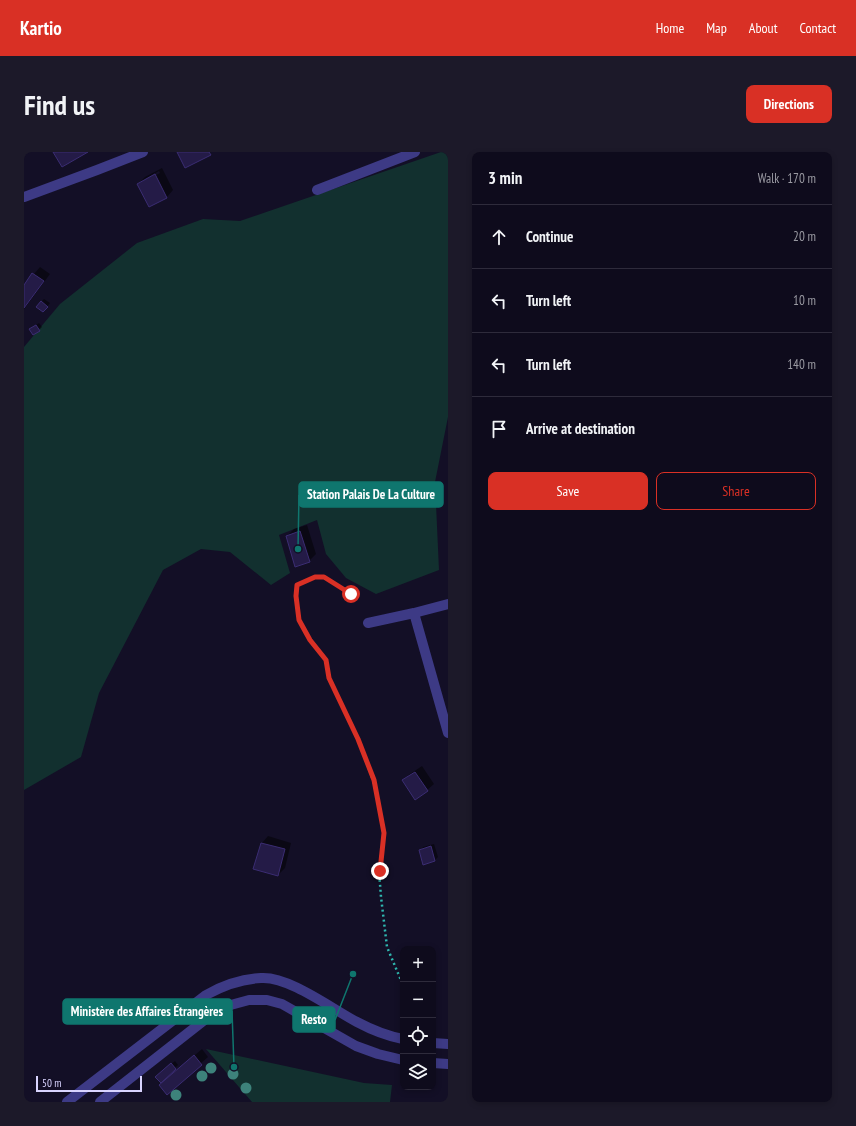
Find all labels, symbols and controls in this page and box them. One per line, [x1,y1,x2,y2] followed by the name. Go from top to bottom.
[20,16,62,40] text: Kartio
[656,19,684,37] text: Home
[706,19,727,37] text: Map
[749,19,778,37] text: About
[800,19,836,37] text: Contact
[746,85,832,123] button: Directions
[24,86,95,123] text: Find us
[488,167,522,189] text: 3 min
[758,170,816,187] text: Walk · 170 m
[488,226,510,248] icon: ahead
[526,227,573,246] text: Continue
[793,228,816,245] text: 20 m
[488,290,510,312] icon: left
[526,291,571,310] text: Turn left
[793,292,816,309] text: 10 m
[488,354,510,376] icon: left
[526,355,571,374] text: Turn left
[787,356,816,373] text: 140 m
[488,418,510,440] icon: arrive
[526,419,635,438] text: Arrive at destination
[488,472,648,510] button: Save
[656,472,816,510] button: Share
[299,482,443,507] callout: Station Palais De La Culture
[307,486,435,503] text: Station Palais De La Culture
[342,585,360,603] route start
[371,862,389,880] route end
[400,946,436,1090] map controls
[400,946,436,982] button: +
[400,982,436,1018] button: −
[63,999,232,1024] callout: Ministère des Affaires Étrangères
[71,1003,224,1020] text: Ministère des Affaires Étrangères
[293,1007,335,1032] callout: Resto
[301,1011,327,1028] text: Resto
[400,1018,436,1054] button: locate
[400,1054,436,1090] button: layers
[36,1074,142,1093] scale bar
[42,1076,61,1090] text: 50 m

